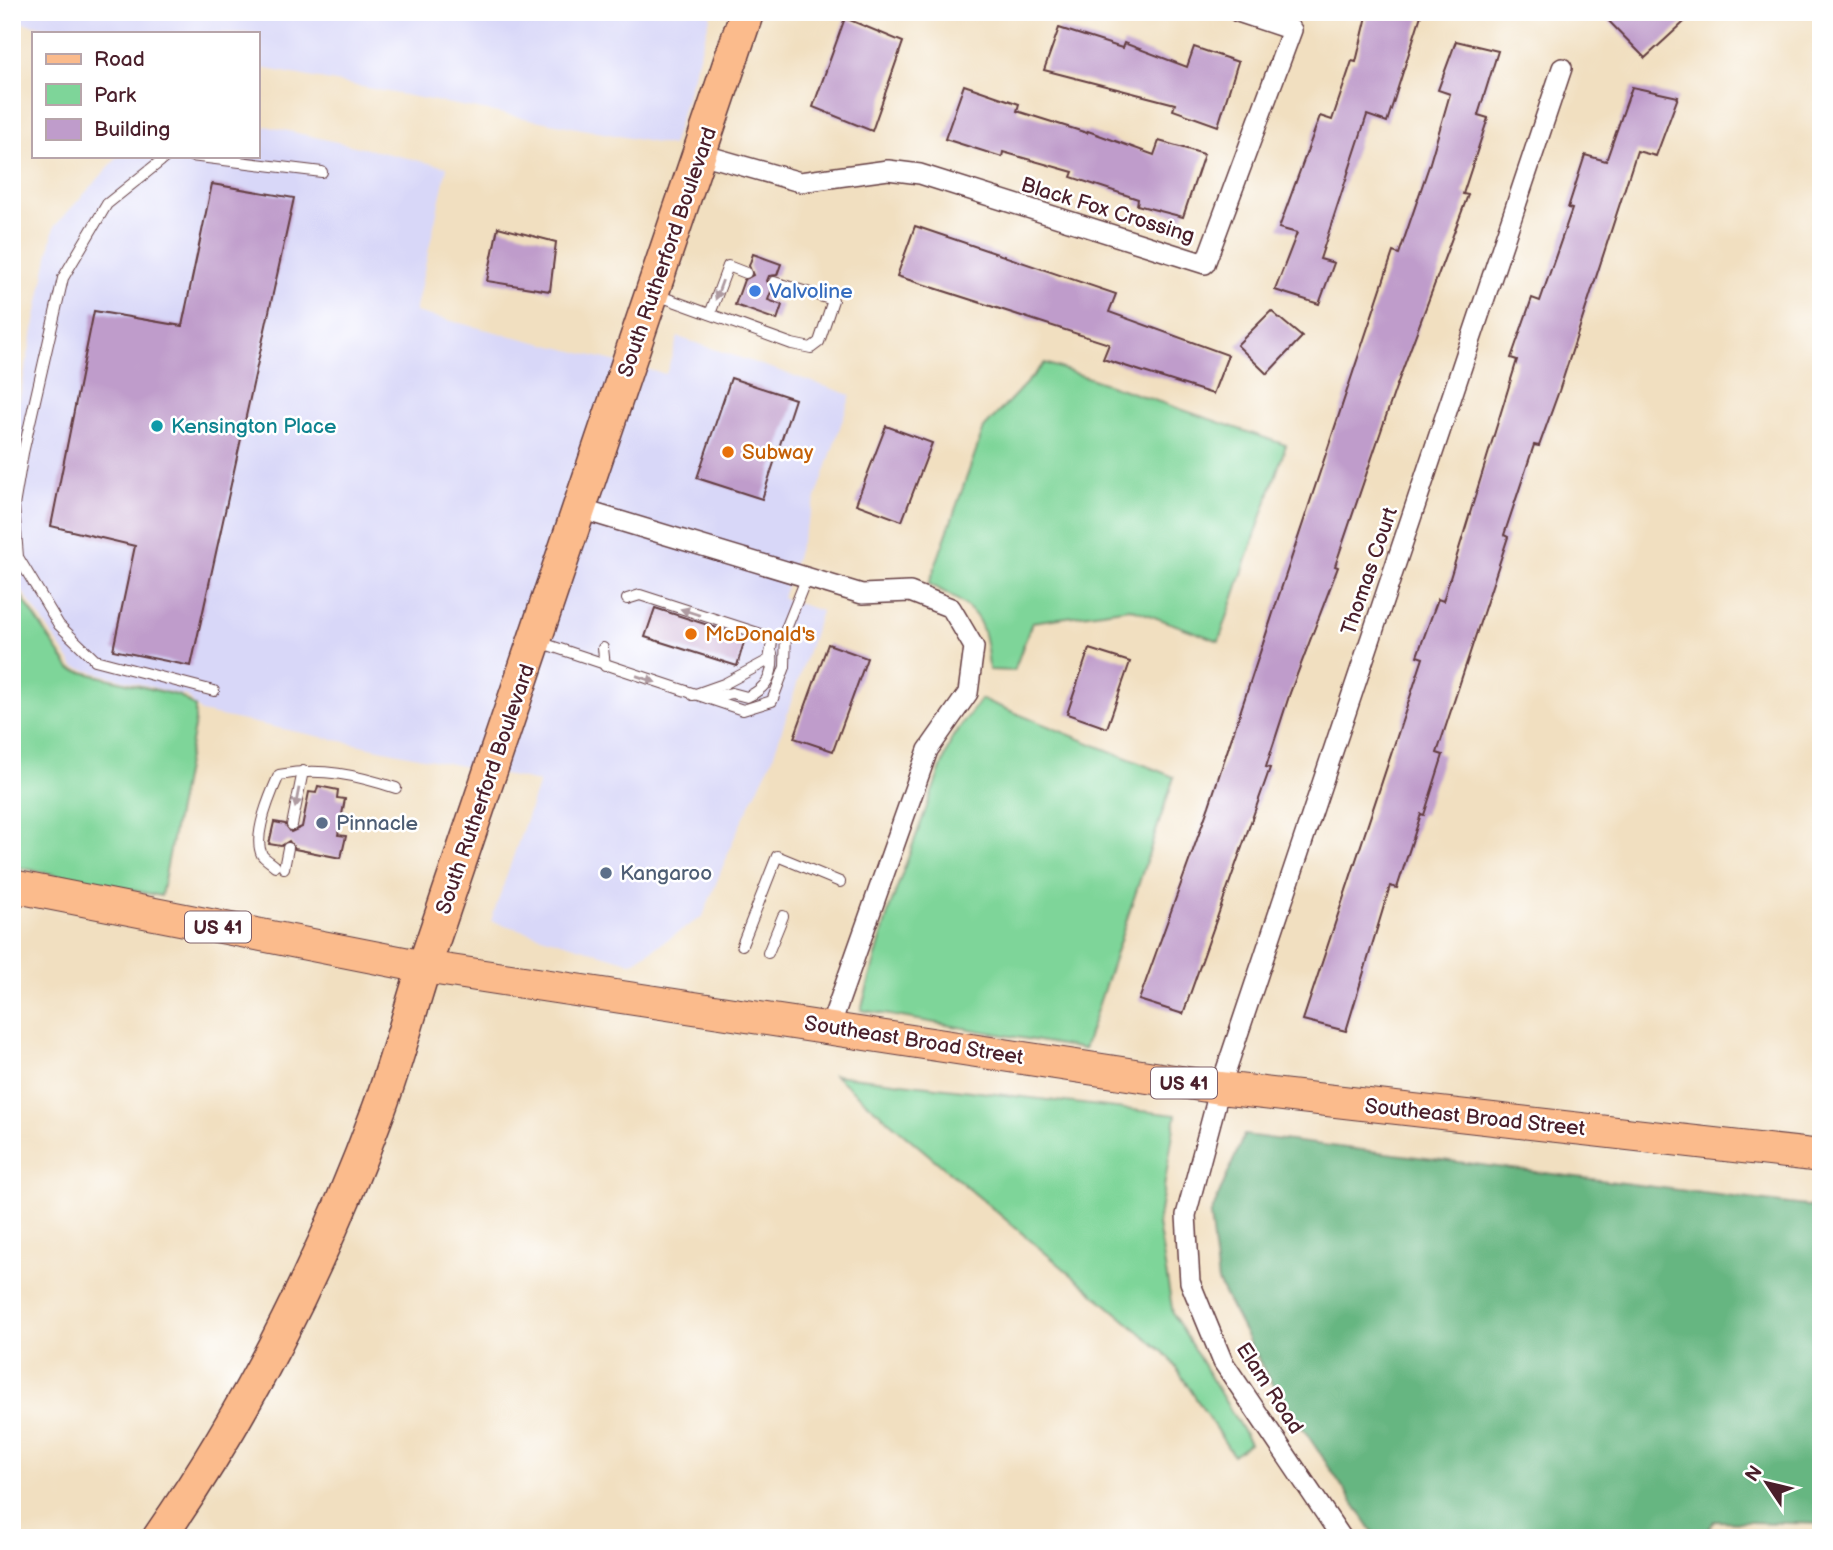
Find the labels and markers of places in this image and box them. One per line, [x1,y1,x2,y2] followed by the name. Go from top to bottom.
[769,279,853,304] place label: Valvoline
[747,283,763,299] marker: Valvoline
[171,414,336,439] place label: Kensington Place
[149,418,165,434] marker: Kensington Place
[742,440,814,465] place label: Subway
[720,444,736,460] marker: Subway
[705,622,815,647] place label: McDonald's
[683,626,699,642] marker: McDonald's
[336,811,418,836] place label: Pinnacle
[314,815,330,831] marker: Pinnacle
[620,861,712,886] place label: Kangaroo
[598,865,614,881] marker: Kangaroo

